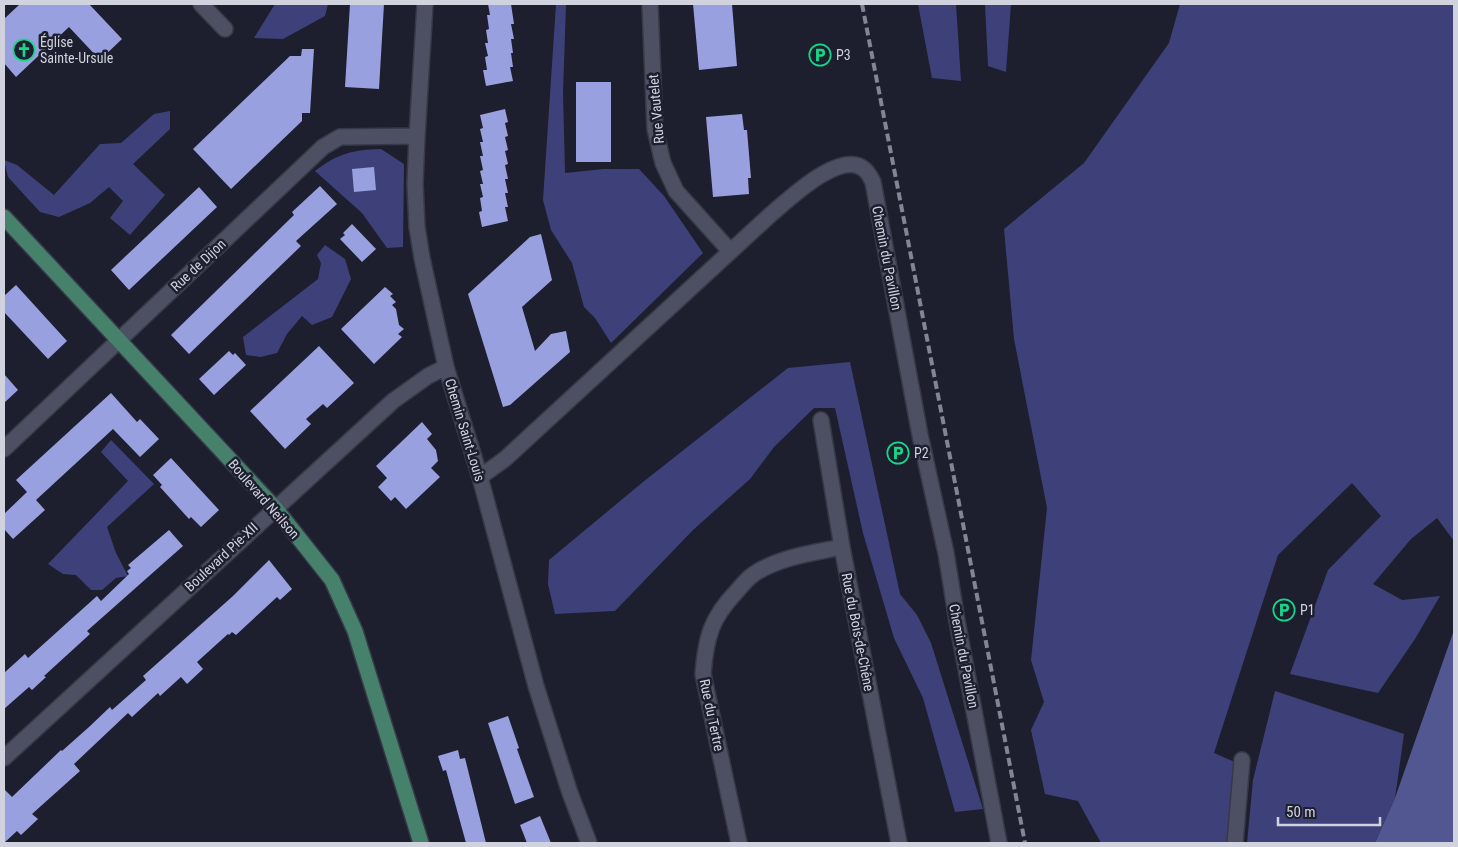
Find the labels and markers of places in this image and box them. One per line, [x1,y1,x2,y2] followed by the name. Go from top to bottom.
[40,33,114,66] place label: Église Sainte-Ursule
[12,38,36,62] church icon: Église Sainte-Ursule
[808,43,832,67] parking icon: P3
[836,47,851,63] place label: P3
[886,441,910,465] parking icon: P2
[914,445,929,461] place label: P2
[1272,598,1296,622] parking icon: P1
[1300,602,1315,618] place label: P1

